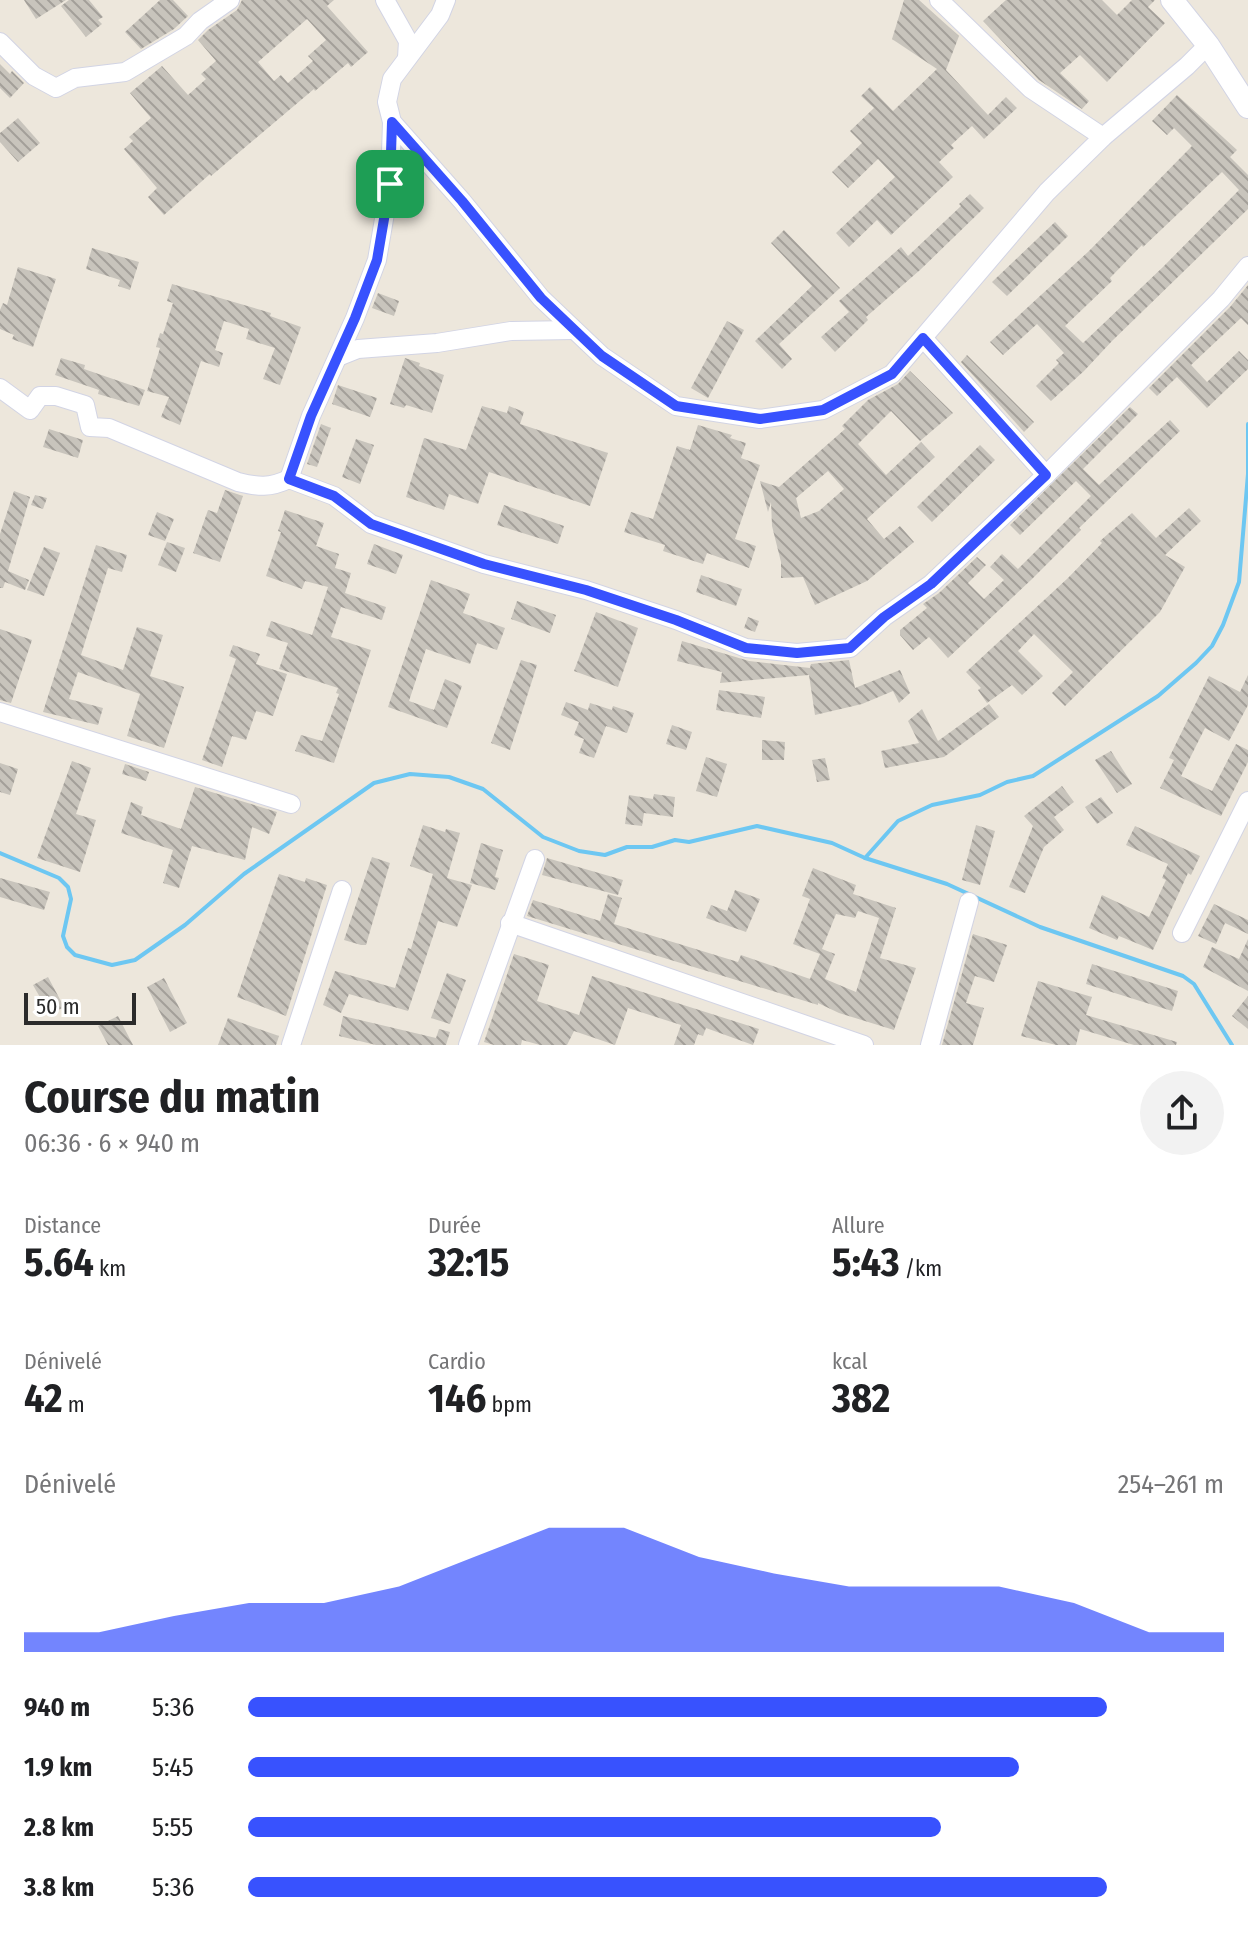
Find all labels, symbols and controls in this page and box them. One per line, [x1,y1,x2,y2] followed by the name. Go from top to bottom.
[356,150,424,218] pin
[368,162,412,206] icon: arrive
[24,989,136,1025] scale bar
[36,993,80,1020] text: 50 m
[24,1071,320,1124] text: Course du matin
[1140,1071,1224,1155] button: share
[24,1128,200,1159] text: 06:36 · 6 × 940 m
[24,1212,101,1239] text: Distance
[428,1212,481,1239] text: Durée
[832,1212,885,1239] text: Allure
[24,1239,94,1287] text: 5.64
[428,1239,509,1287] text: 32:15
[832,1239,900,1287] text: 5:43
[94,1255,126,1282] text: km
[900,1255,942,1282] text: /km
[24,1348,102,1375] text: Dénivelé
[428,1348,486,1375] text: Cardio
[832,1348,868,1375] text: kcal
[24,1375,63,1423] text: 42
[428,1375,486,1423] text: 146
[832,1375,890,1423] text: 382
[63,1391,85,1418] text: m
[486,1391,532,1418] text: bpm
[24,1469,116,1500] text: Dénivelé
[1118,1469,1224,1500] text: 254–261 m
[24,1692,90,1723] text: 940 m
[152,1692,194,1723] text: 5:36
[24,1752,92,1783] text: 1.9 km
[152,1752,194,1783] text: 5:45
[24,1812,94,1843] text: 2.8 km
[152,1812,193,1843] text: 5:55
[24,1872,94,1903] text: 3.8 km
[152,1872,194,1903] text: 5:36

